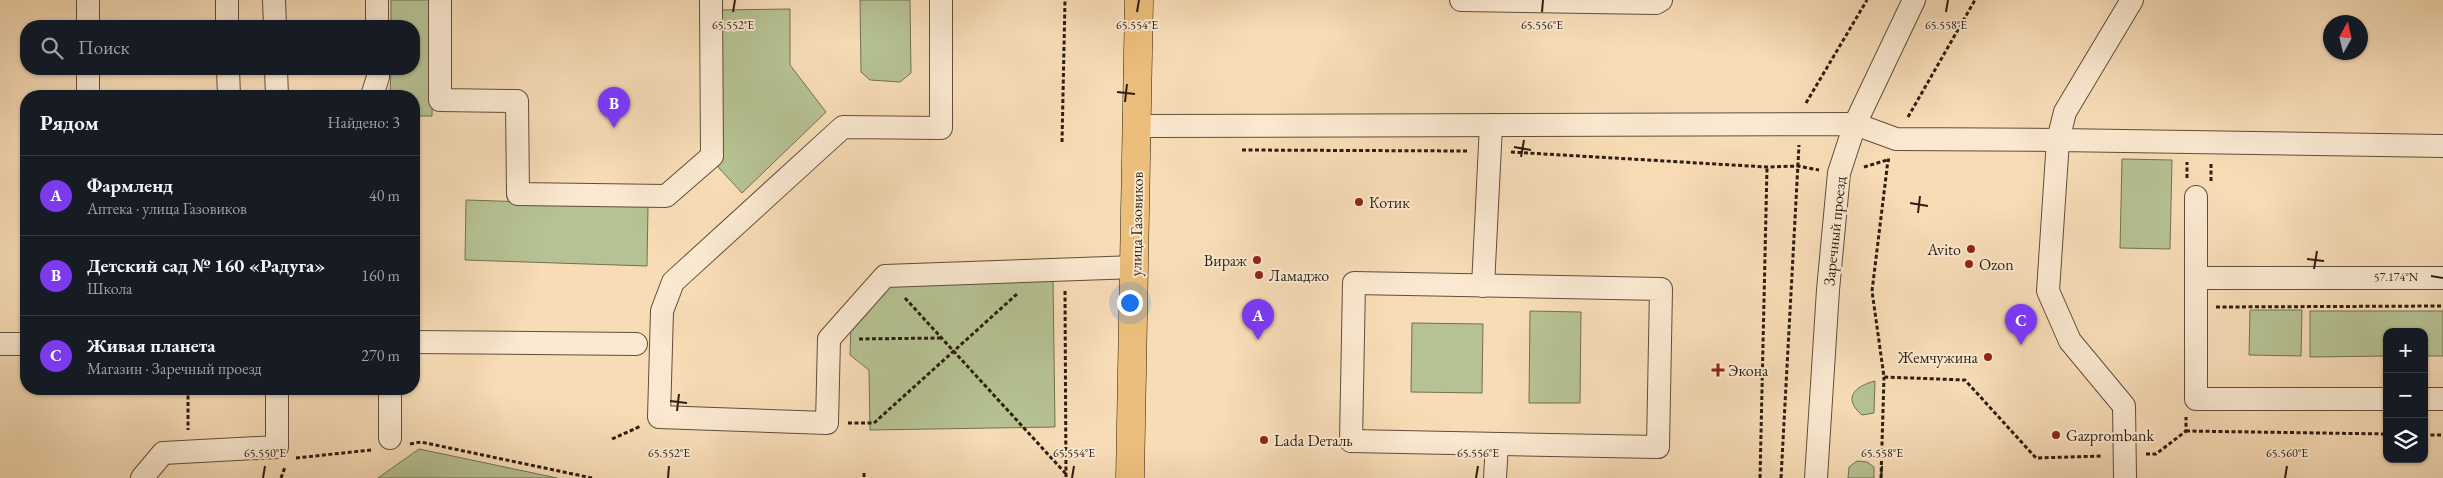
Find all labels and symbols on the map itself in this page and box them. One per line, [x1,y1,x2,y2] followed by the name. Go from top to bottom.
[2323,15,2368,60] north arrow
[712,17,754,33] text: 65.552°E
[1116,17,1158,33] text: 65.554°E
[1521,17,1563,33] text: 65.556°E
[1925,17,1967,33] text: 65.558°E
[598,87,630,128] pin: B
[1125,171,1148,276] street label: улица Газовиков
[1818,175,1851,287] street label: Заречный проезд
[1369,192,1410,213] place label: Котик
[1353,196,1365,208] marker: Котик
[1926,239,1961,260] place label: Avito
[1965,243,1977,255] marker: Avito
[1204,250,1247,271] place label: Вираж
[1251,254,1263,266] marker: Вираж
[1979,254,2014,275] place label: Ozon
[1963,258,1975,270] marker: Ozon
[1269,265,1329,286] place label: Ламаджо
[1253,269,1265,281] marker: Ламаджо
[2374,269,2419,285] text: 57.174°N
[1117,290,1143,316] your location
[1242,299,1274,340] pin: A
[2005,304,2037,345] pin: C
[1897,347,1979,368] place label: Жемчужина
[1982,351,1994,363] marker: Жемчужина
[1728,360,1769,381] place label: Экона
[1712,364,1724,376] marker: Экона
[2066,425,2155,446] place label: Gazprombank
[2050,429,2062,441] marker: Gazprombank
[1274,430,1353,451] place label: Lada Dеталь
[1258,434,1270,446] marker: Lada Dеталь
[244,445,286,461] text: 65.550°E
[648,445,690,461] text: 65.552°E
[1053,445,1095,461] text: 65.554°E
[1457,445,1499,461] text: 65.556°E
[1861,445,1903,461] text: 65.558°E
[2266,445,2308,461] text: 65.560°E

